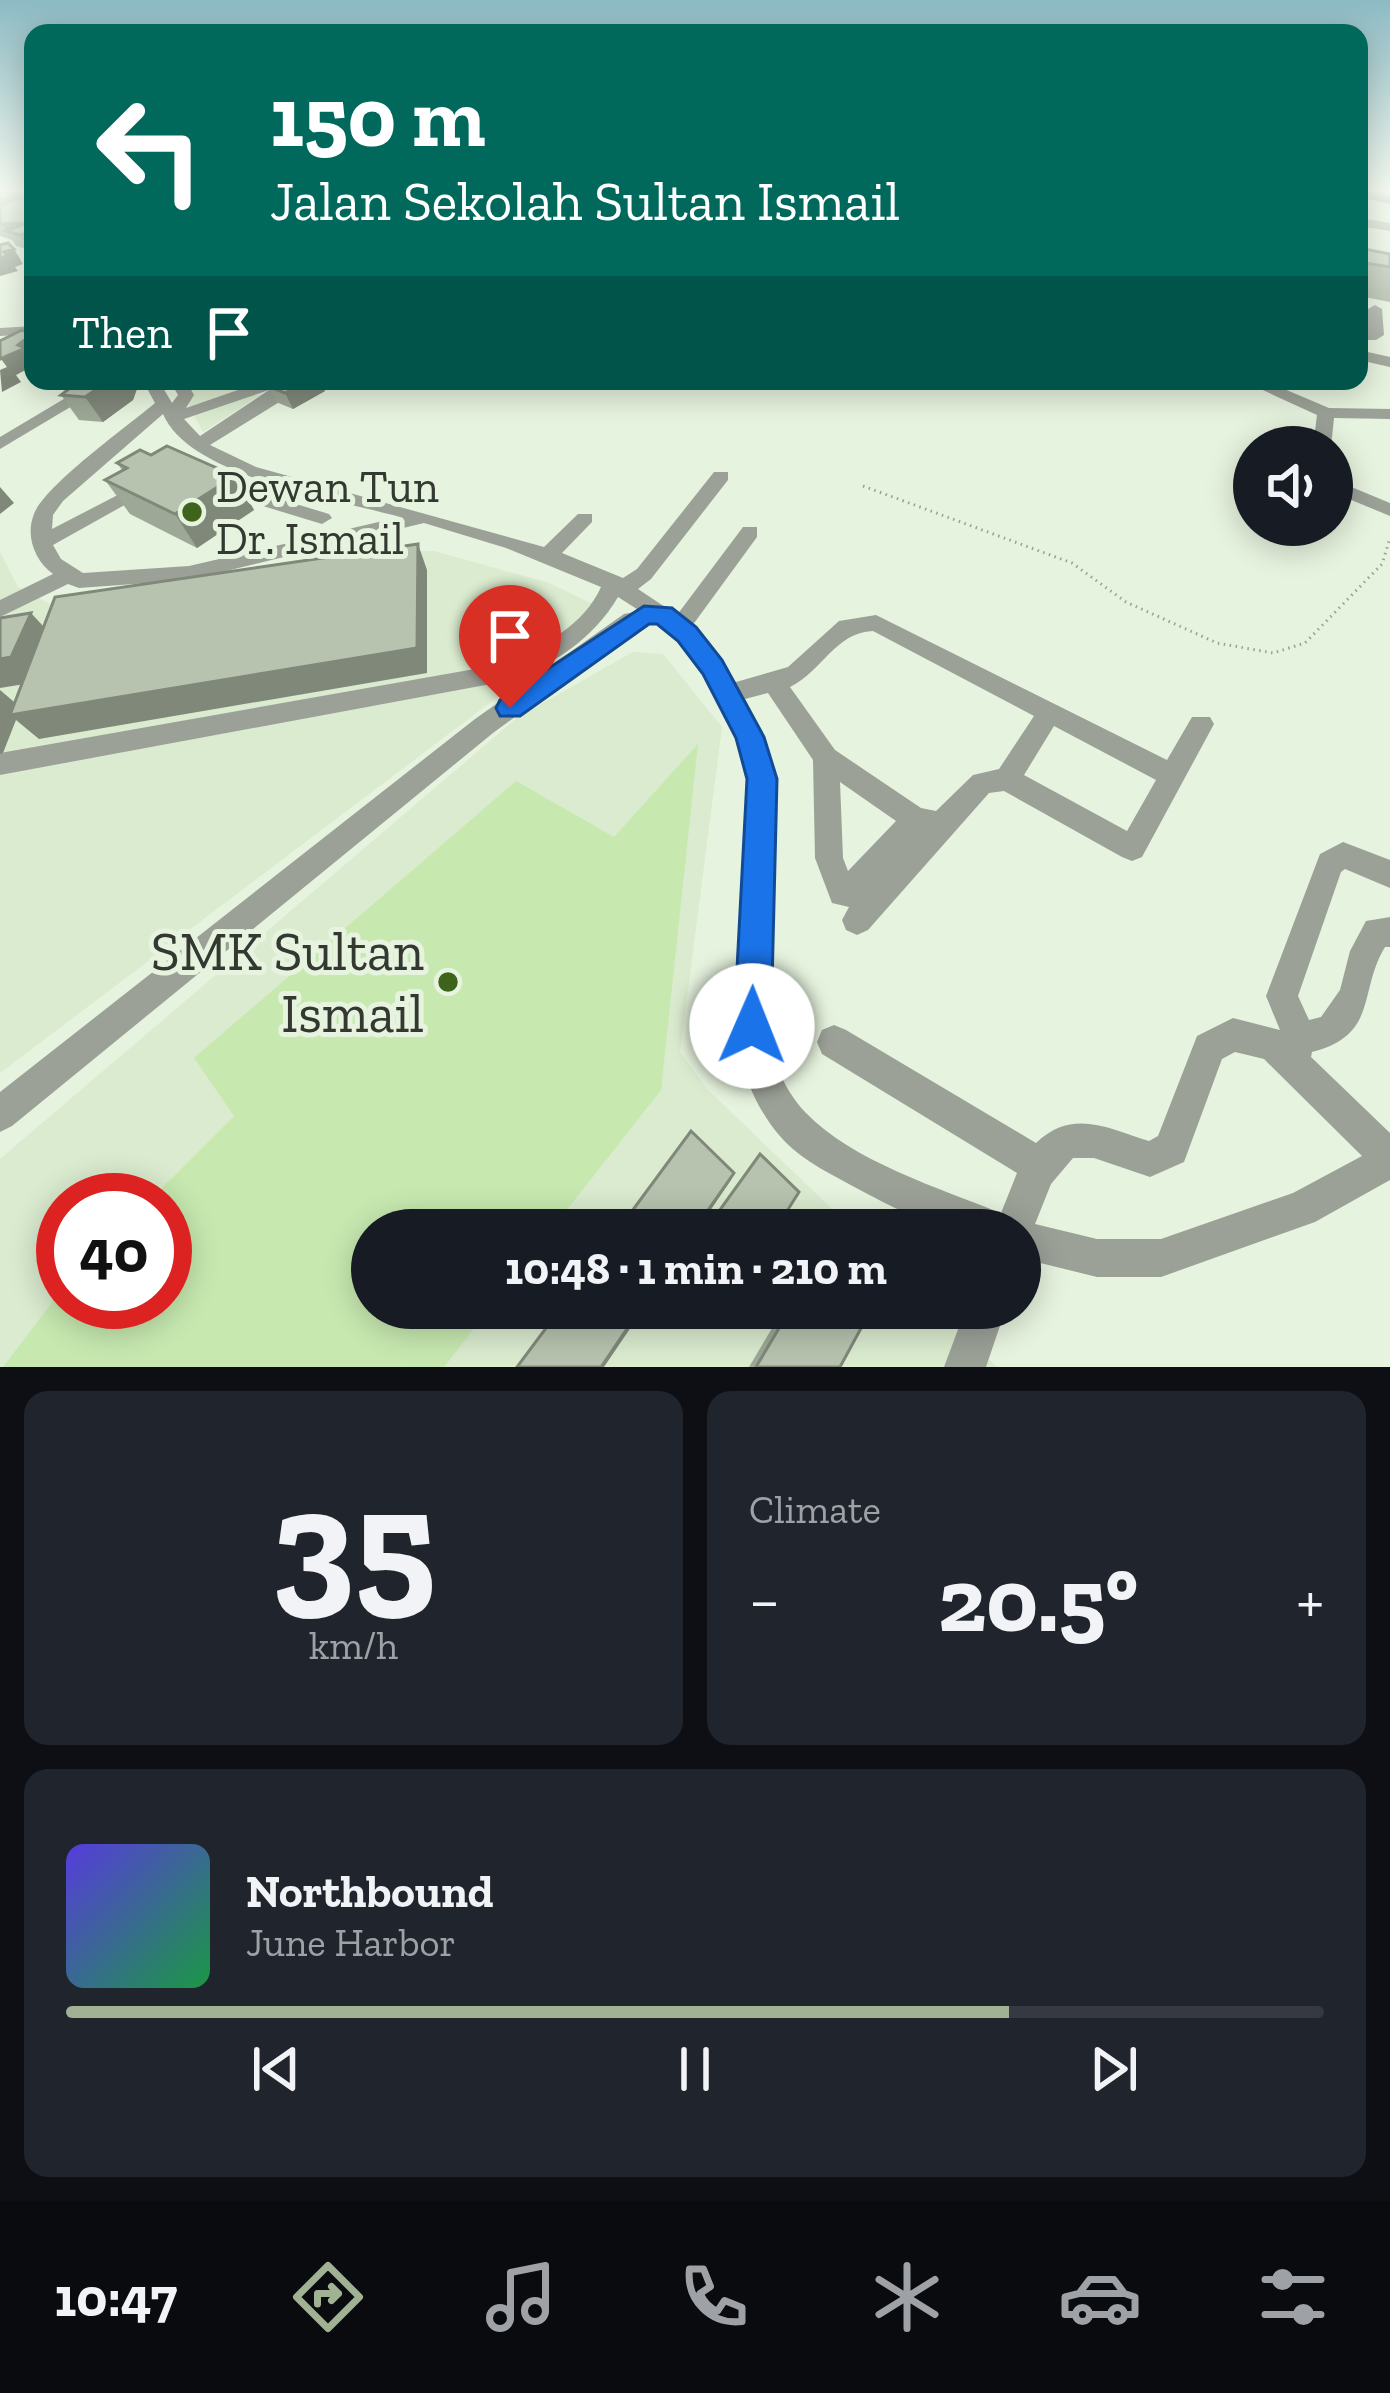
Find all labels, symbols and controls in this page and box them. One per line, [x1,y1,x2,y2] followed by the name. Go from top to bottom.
[270,67,485,168] text: 150 m
[72,72,228,228] icon: left
[270,169,900,234] text: Jalan Sekolah Sultan Ismail
[196,300,262,366] icon: arrive
[72,306,172,360] text: Then
[1233,426,1353,546] map controls
[1233,426,1353,546] button: sound
[216,460,439,566] place label: Dewan Tun Dr. Ismail
[179,499,205,525] marker: Dewan Tun Dr. Ismail
[459,585,561,708] pin
[477,603,543,669] icon: arrive
[151,919,424,1046] place label: SMK Sultan Ismail
[689,963,815,1089] position arrow
[435,969,461,995] marker: SMK Sultan Ismail
[36,1173,192,1329] speed limit sign: 40
[505,1242,887,1296] text: 10:48 · 1 min · 210 m
[271,1450,436,1637] text: 35
[749,1486,881,1533] text: Climate
[938,1546,1138,1654] text: 20.5°
[749,1561,780,1640] text: −
[1296,1561,1324,1640] text: +
[309,1622,398,1669] text: km/h
[246,1865,494,1919] text: Northbound
[246,1919,456,1966] text: June Harbor
[243,2036,309,2102] icon: previous
[662,2036,728,2102] icon: pause
[1081,2036,1147,2102] icon: next
[286,2255,370,2339] icon: directions
[479,2255,563,2339] icon: music
[672,2255,756,2339] icon: phone
[865,2255,949,2339] icon: climate
[1058,2255,1142,2339] icon: car
[1251,2255,1335,2339] icon: filters
[55,2265,177,2330] text: 10:47

